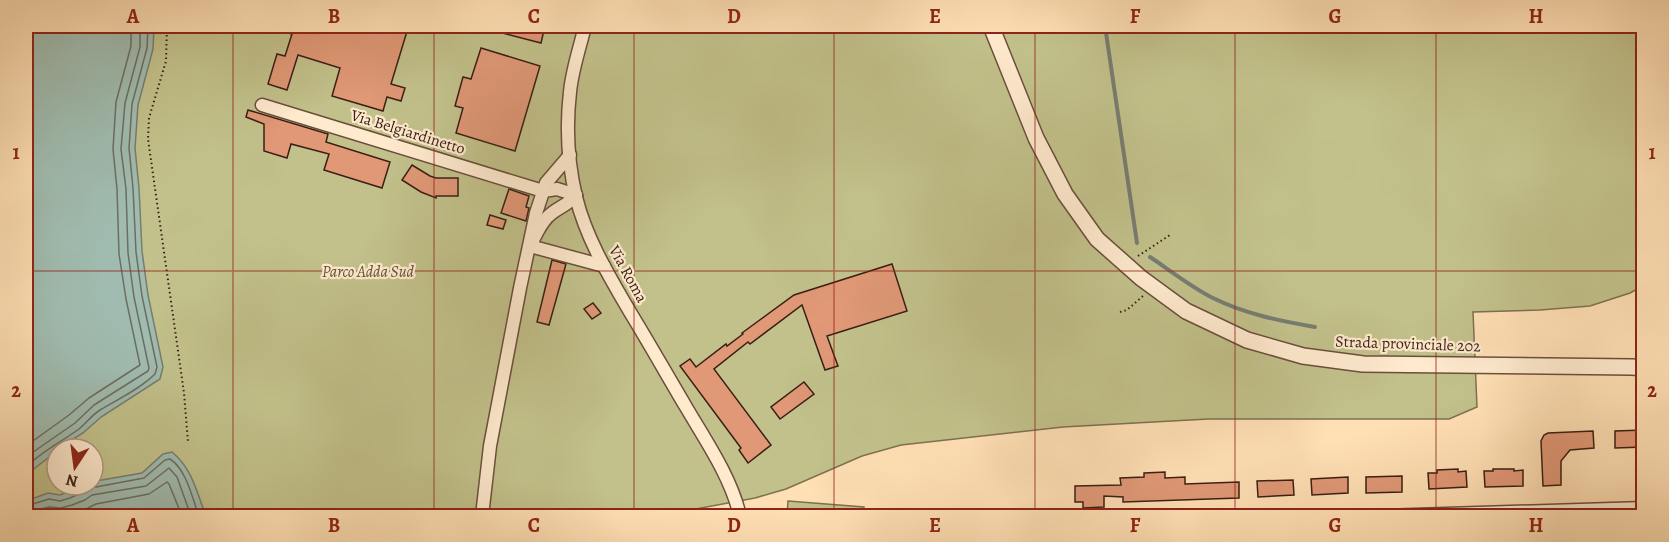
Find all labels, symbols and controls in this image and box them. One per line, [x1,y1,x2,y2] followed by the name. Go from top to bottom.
[126,3,140,30] text: A
[328,3,340,30] text: B
[528,3,540,30] text: C
[727,3,741,30] text: D
[929,3,941,30] text: E
[1130,3,1141,30] text: F
[1328,3,1342,30] text: G
[1529,3,1544,30] text: H
[347,104,468,160] street label: Via Belgiardinetto
[12,139,20,166] text: 1
[1648,139,1656,166] text: 1
[603,241,653,307] street label: Via Roma
[322,261,415,283] park label: Parco Adda Sud
[1335,330,1482,358] street label: Strada provinciale 202
[11,377,21,404] text: 2
[1647,377,1657,404] text: 2
[45,437,105,497] north arrow
[63,469,80,493] text: N
[126,512,140,539] text: A
[328,512,340,539] text: B
[528,512,540,539] text: C
[727,512,741,539] text: D
[929,512,941,539] text: E
[1130,512,1141,539] text: F
[1328,512,1342,539] text: G
[1529,512,1544,539] text: H

